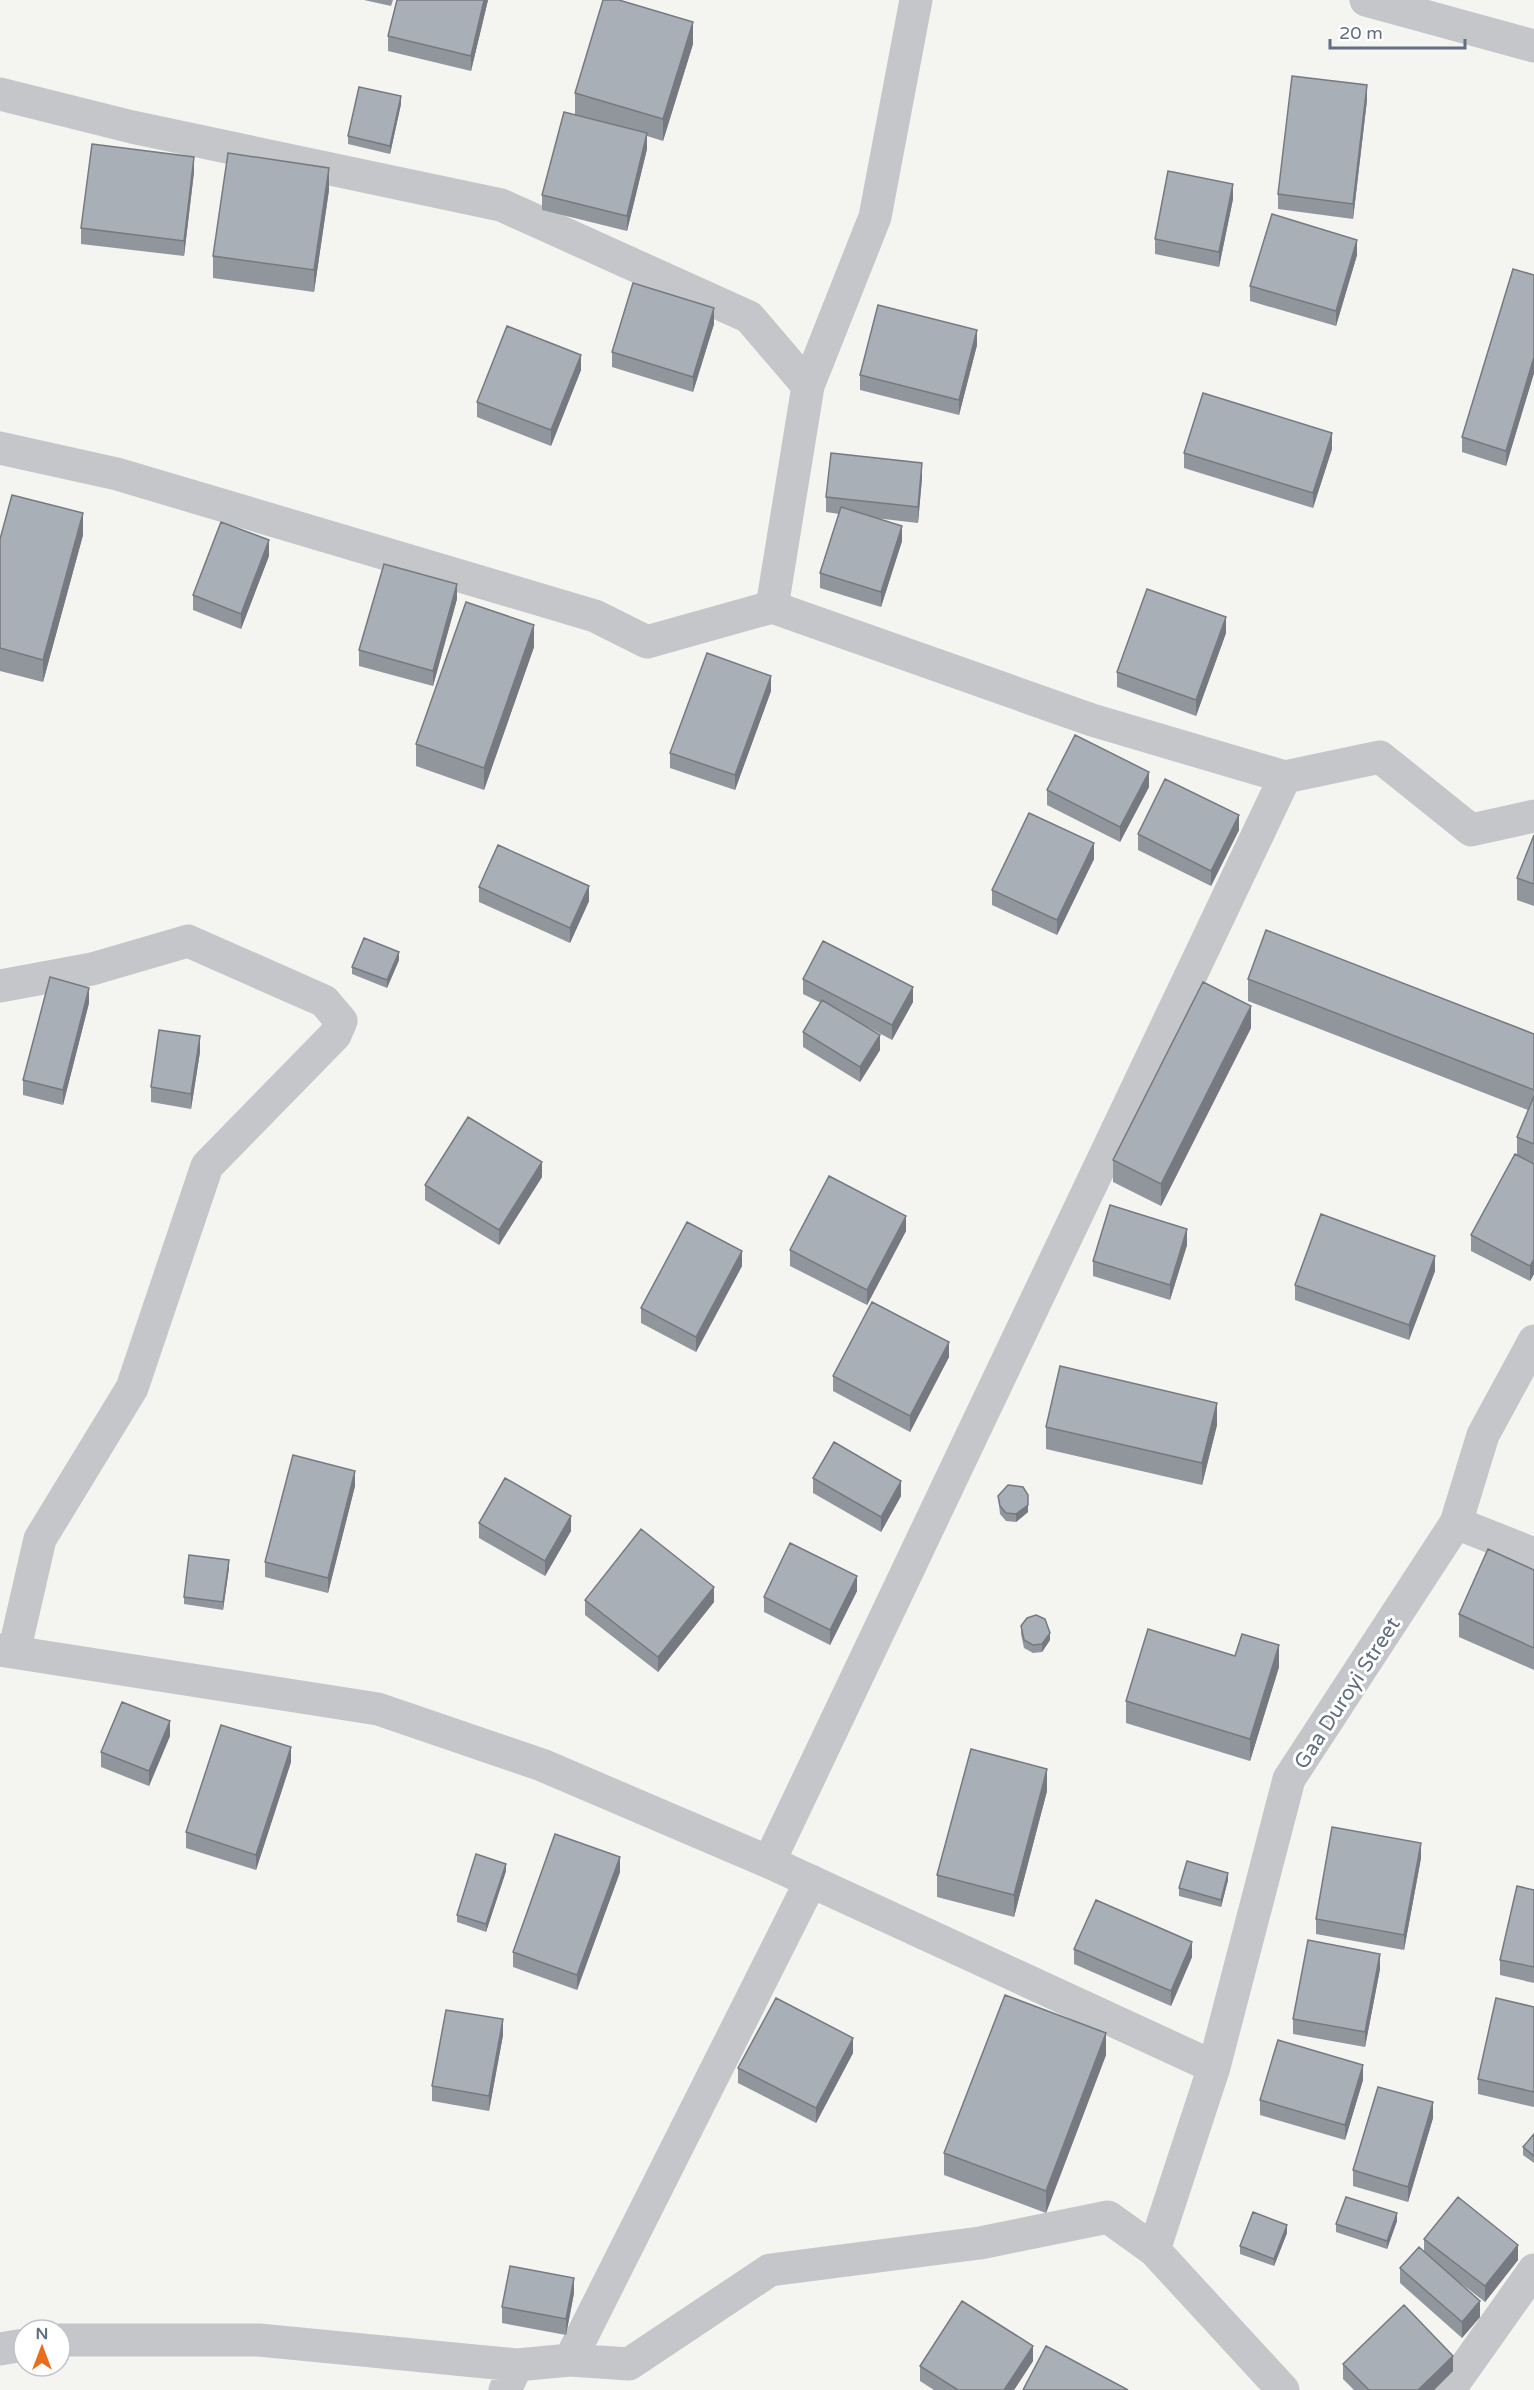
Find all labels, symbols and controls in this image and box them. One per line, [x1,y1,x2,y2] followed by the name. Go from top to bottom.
[1330,12,1465,50] scale bar
[1339,22,1383,44] text: 20 m
[1289,1613,1406,1774] street label: Gaa Duroyi Street
[12,2318,72,2378] north arrow
[36,2324,48,2344] text: N

